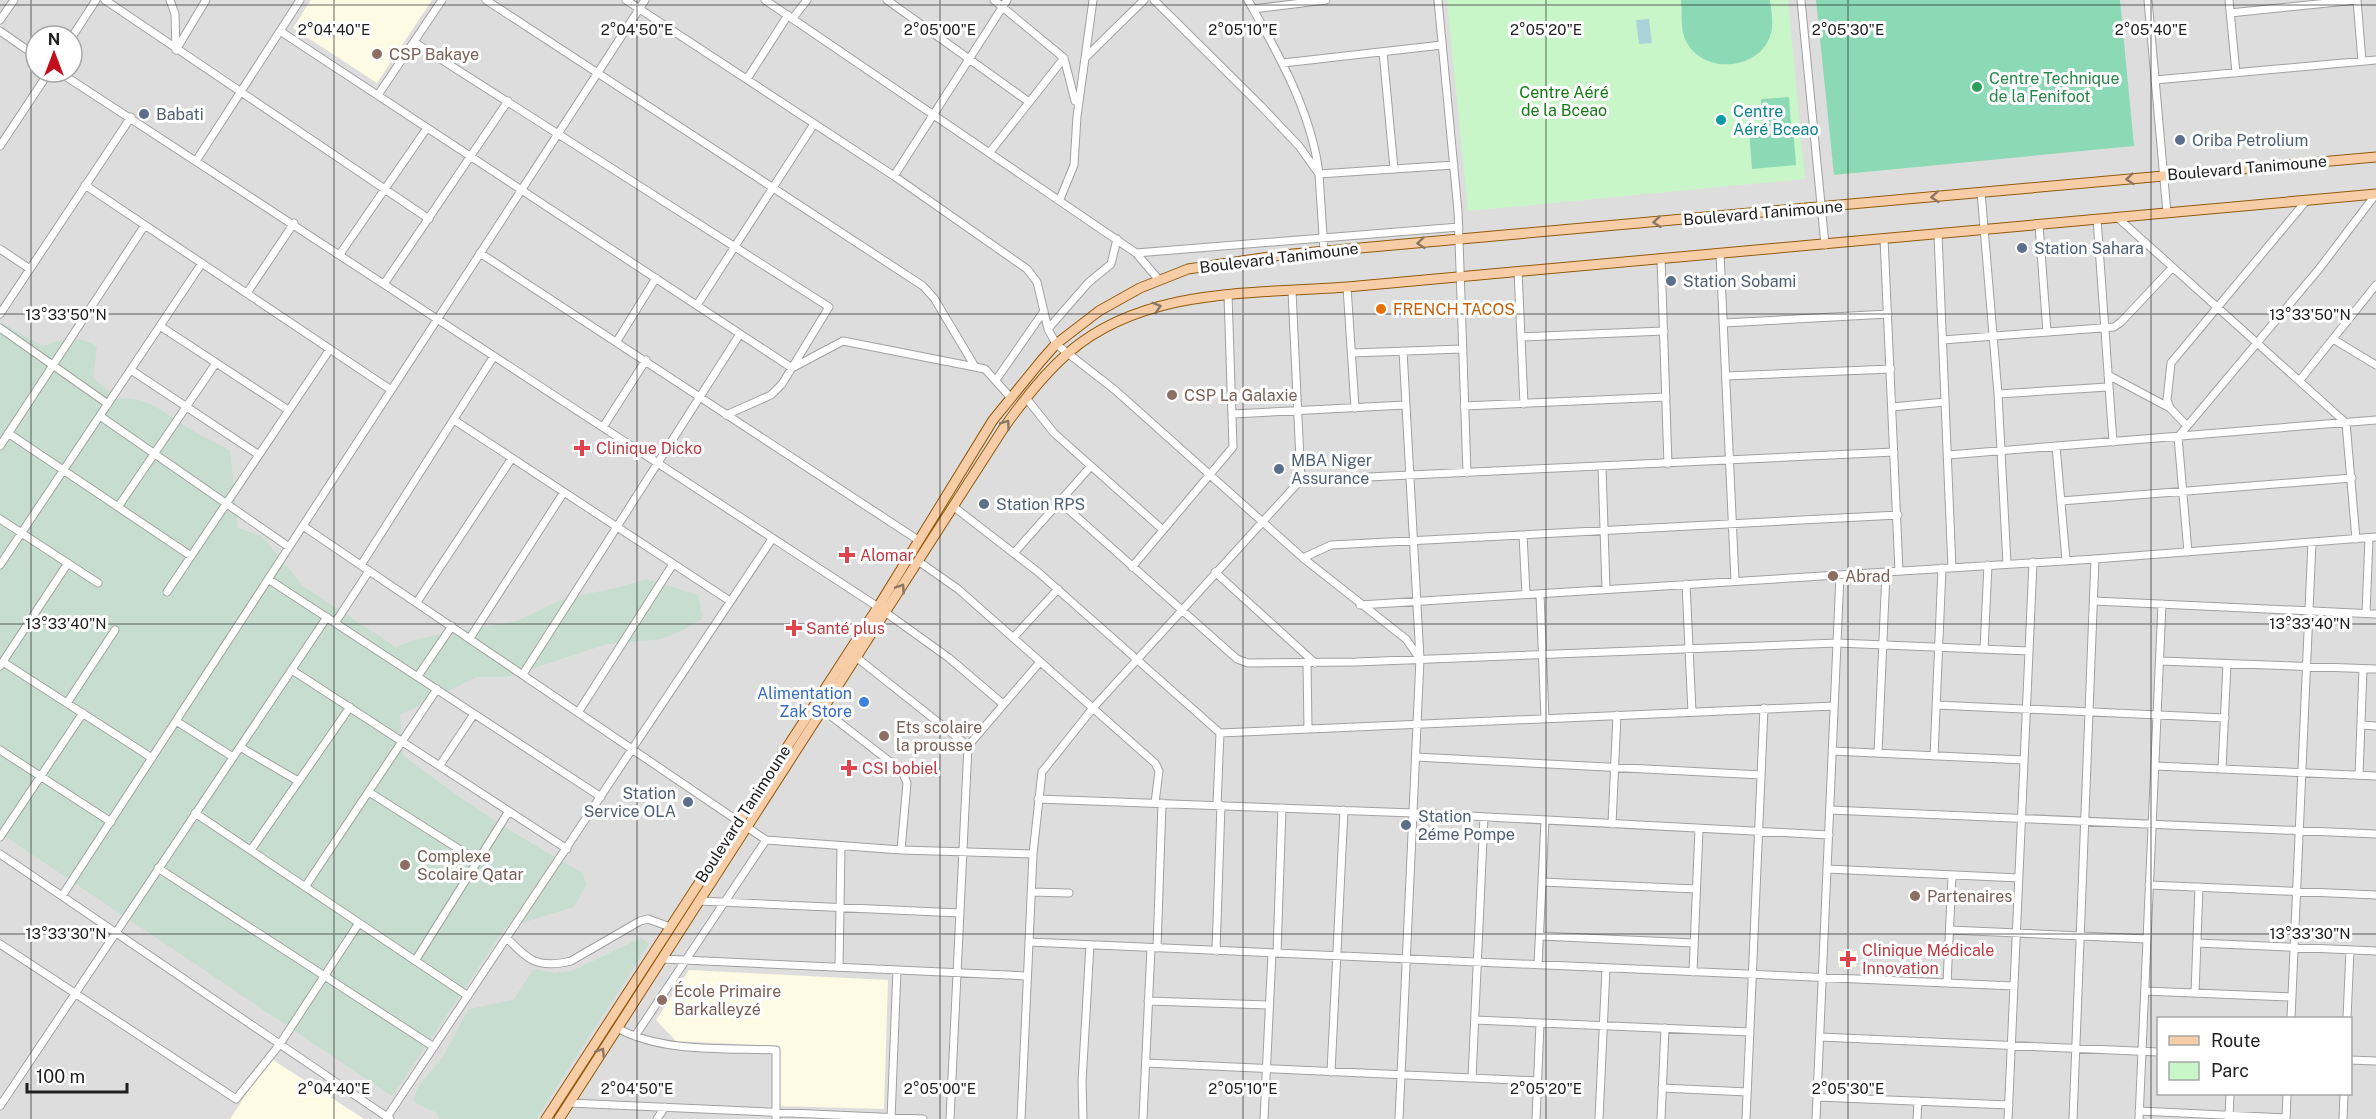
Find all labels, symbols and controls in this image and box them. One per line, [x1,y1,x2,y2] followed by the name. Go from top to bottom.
[298,21,370,38] text: 2°04'40"E
[601,21,673,38] text: 2°04'50"E
[904,21,976,38] text: 2°05'00"E
[1208,21,1278,38] text: 2°05'10"E
[1510,21,1582,38] text: 2°05'20"E
[1812,21,1884,38] text: 2°05'30"E
[2115,21,2187,38] text: 2°05'40"E
[24,24,84,84] north arrow
[48,30,60,49] text: N
[389,45,479,64] place label: CSP Bakaye
[370,47,384,61] marker: CSP Bakaye
[1989,69,2119,106] place label: Centre Technique de la Fenifoot
[1970,80,1984,94] marker: Centre Technique de la Fenifoot
[1519,83,1609,120] park label: Centre Aéré de la Bceao
[1733,102,1818,139] place label: Centre Aéré Bceao
[156,105,204,124] place label: Babati
[137,107,151,121] marker: Babati
[1714,113,1728,127] marker: Centre Aéré Bceao
[2192,131,2308,150] place label: Oriba Petrolium
[2173,133,2187,147] marker: Oriba Petrolium
[2166,152,2328,184] street label: Boulevard Tanimoune
[2125,172,2134,185] one-way arrow
[1931,190,1940,203] one-way arrow
[1682,197,1844,229] street label: Boulevard Tanimoune
[1653,215,1662,228] one-way arrow
[1417,236,1426,249] one-way arrow
[1198,239,1360,277] street label: Boulevard Tanimoune
[2034,239,2144,258] place label: Station Sahara
[2015,241,2029,255] marker: Station Sahara
[1683,272,1796,291] place label: Station Sobami
[1664,274,1678,288] marker: Station Sobami
[1393,300,1515,319] place label: FRENCH TACOS
[1151,302,1162,314] one-way arrow
[1374,302,1388,316] marker: FRENCH TACOS
[25,306,107,323] text: 13°33'50"N
[2269,306,2351,323] text: 13°33'50"N
[1184,386,1298,405] place label: CSP La Galaxie
[1165,388,1179,402] marker: CSP La Galaxie
[999,420,1010,431] one-way arrow
[573,439,591,457] marker: Clinique Dicko
[596,439,702,458] place label: Clinique Dicko
[1291,451,1372,488] place label: MBA Niger Assurance
[1272,462,1286,476] marker: MBA Niger Assurance
[996,495,1085,514] place label: Station RPS
[977,497,991,511] marker: Station RPS
[838,546,856,564] marker: Alomar
[860,546,914,565] place label: Alomar
[1845,567,1890,586] place label: Abrad
[1826,569,1840,583] marker: Abrad
[894,584,905,595] one-way arrow
[25,615,107,632] text: 13°33'40"N
[2269,615,2351,632] text: 13°33'40"N
[806,619,885,638] place label: Santé plus
[787,621,801,635] marker: Santé plus
[757,684,852,721] place label: Alimentation Zak Store
[857,695,871,709] marker: Alimentation Zak Store
[896,718,982,755] place label: Ets scolaire la prousse
[877,729,891,743] marker: Ets scolaire la prousse
[691,742,795,886] street label: Boulevard Tanimoune
[840,759,858,777] marker: CSI bobiel
[862,759,938,778] place label: CSI bobiel
[584,784,676,821] place label: Station Service OLA
[681,795,695,809] marker: Station Service OLA
[1418,807,1515,844] place label: Station 2éme Pompe
[1399,818,1413,832] marker: Station 2éme Pompe
[417,847,524,884] place label: Complexe Scolaire Qatar
[398,858,412,872] marker: Complexe Scolaire Qatar
[1927,887,2012,906] place label: Partenaires
[1908,889,1922,903] marker: Partenaires
[25,925,107,942] text: 13°33'30"N
[2269,925,2351,942] text: 13°33'30"N
[1862,941,1994,978] place label: Clinique Médicale Innovation
[1839,950,1857,968] marker: Clinique Médicale Innovation
[674,981,781,1019] place label: École Primaire Barkalleyzé
[655,993,669,1007] marker: École Primaire Barkalleyzé
[2157,1017,2352,1095] legend
[2211,1030,2260,1051] text: Route
[594,1048,606,1058] one-way arrow
[27,1056,128,1094] scale bar
[2211,1060,2249,1081] text: Parc
[36,1066,85,1087] text: 100 m
[298,1080,370,1097] text: 2°04'40"E
[601,1080,673,1097] text: 2°04'50"E
[904,1080,976,1097] text: 2°05'00"E
[1208,1080,1278,1097] text: 2°05'10"E
[1510,1080,1582,1097] text: 2°05'20"E
[1812,1080,1884,1097] text: 2°05'30"E

